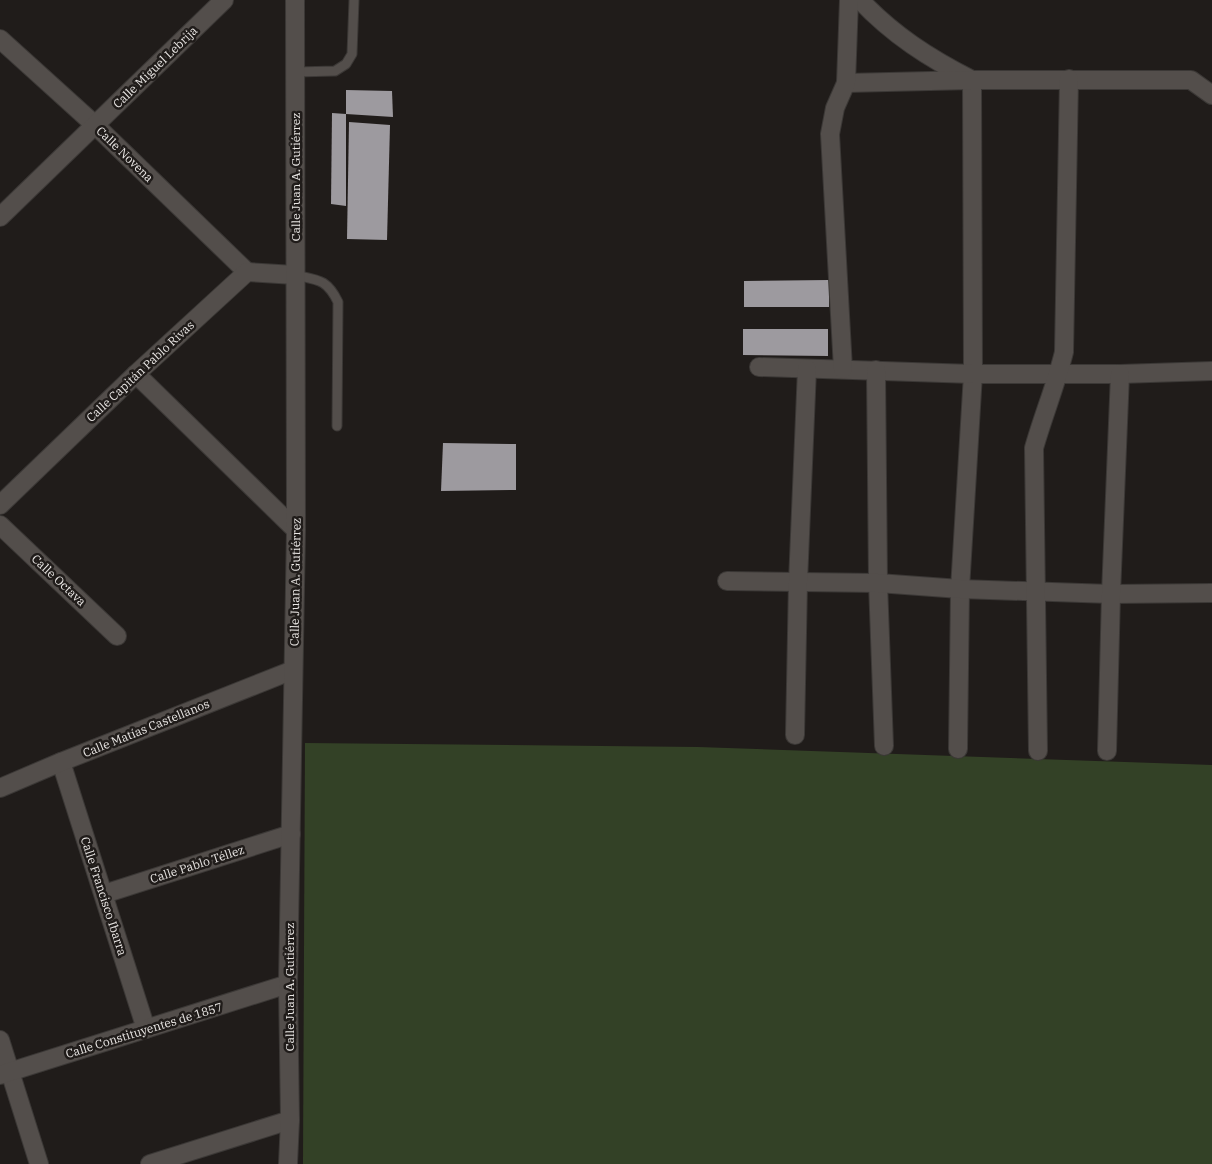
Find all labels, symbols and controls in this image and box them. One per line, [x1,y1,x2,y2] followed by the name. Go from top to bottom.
[110,23,201,111] street label: Calle Miguel Lebrija
[288,113,303,241] street label: Calle Juan A. Gutiérrez
[93,123,157,185] street label: Calle Novena
[83,317,197,425] street label: Calle Capitán Pablo Rivas
[286,518,304,646] street label: Calle Juan A. Gutiérrez
[29,551,90,609] street label: Calle Octava
[80,696,212,760] street label: Calle Matías Castellanos
[78,835,130,958] street label: Calle Francisco Ibarra
[148,842,246,886] street label: Calle Pablo Téllez
[282,923,297,1051] street label: Calle Juan A. Gutiérrez
[64,999,224,1061] street label: Calle Constituyentes de 1857

